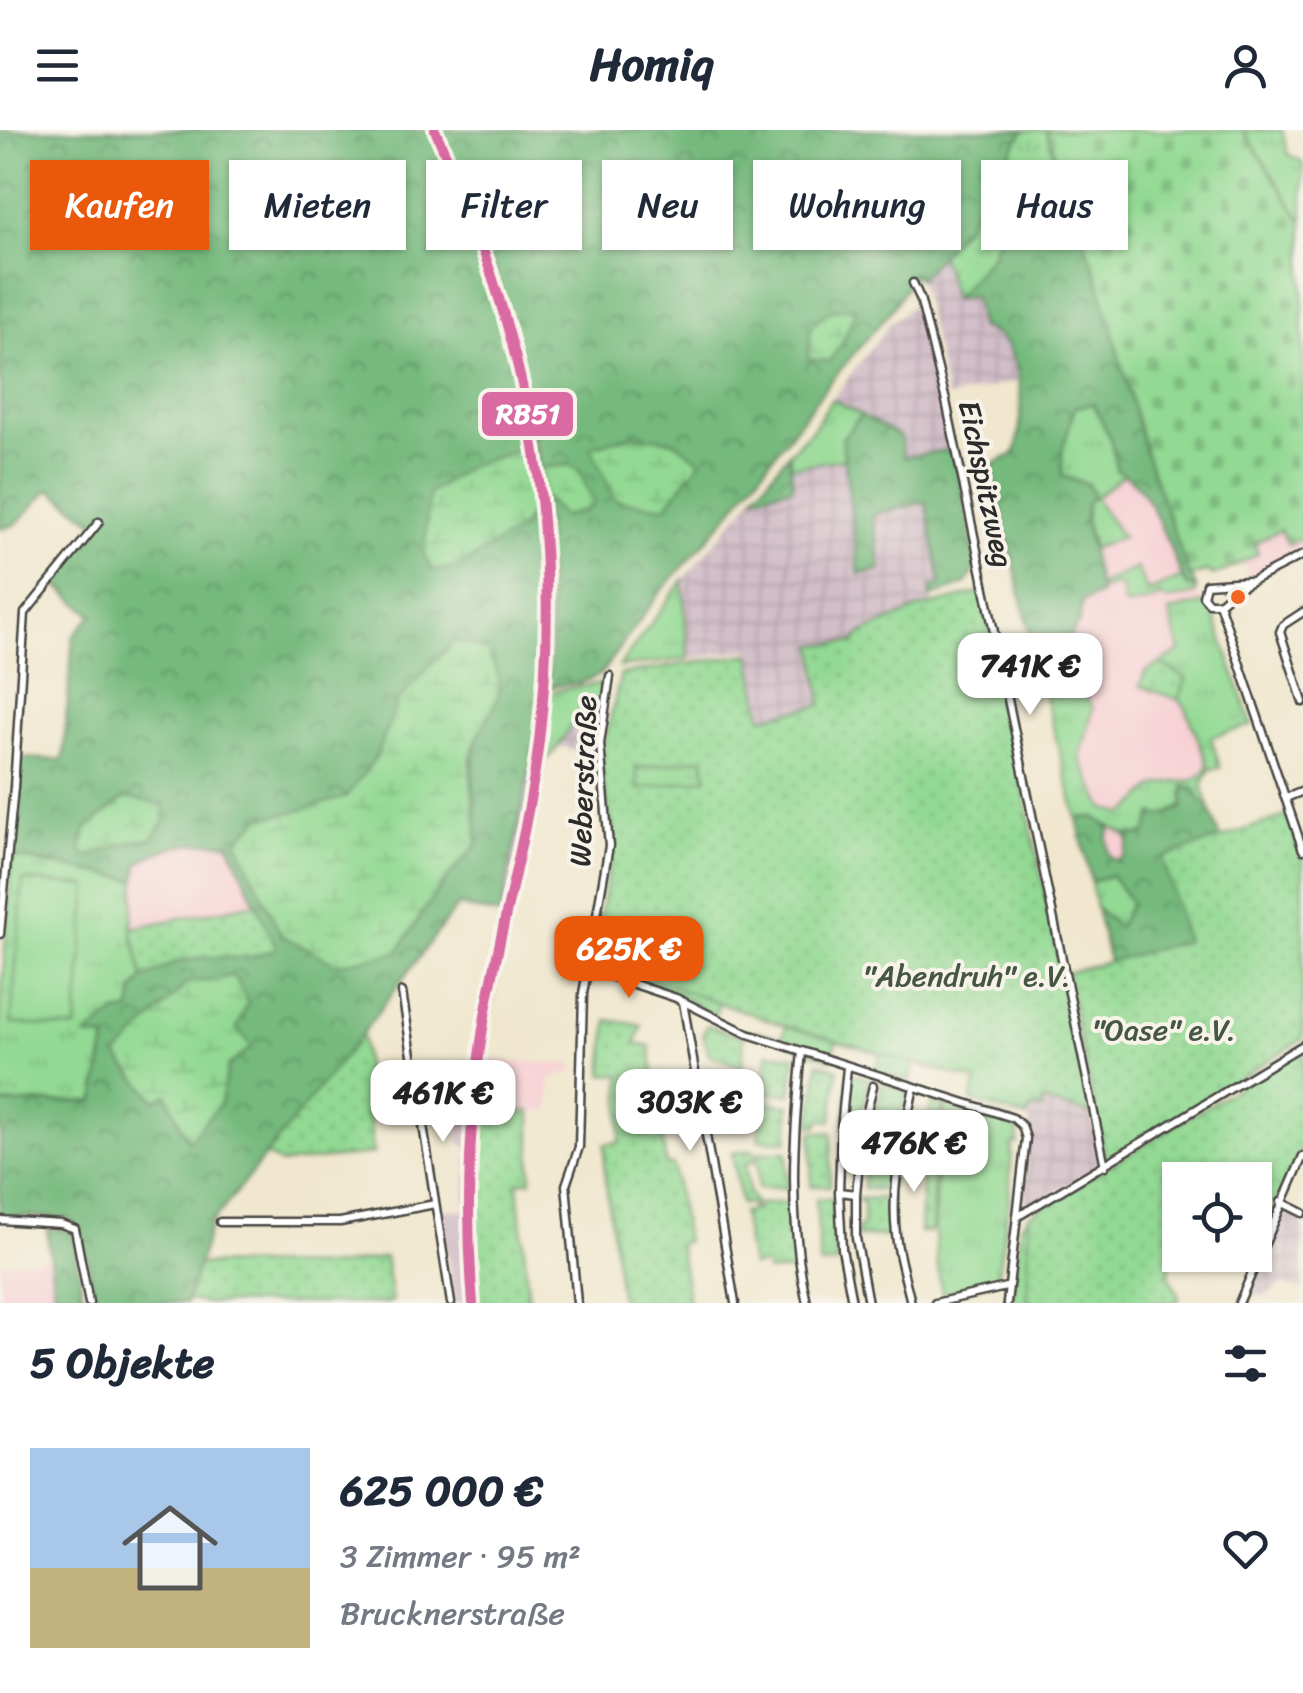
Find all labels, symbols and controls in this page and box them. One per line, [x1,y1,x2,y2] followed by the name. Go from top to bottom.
[590,25,713,105] text: Homiq
[30,38,85,93] icon: menu
[1218,38,1273,93] icon: person
[30,160,209,250] chip: Kaufen
[229,160,406,250] chip: Mieten
[426,160,582,250] chip: Filter
[602,160,733,250] chip: Neu
[753,160,961,250] chip: Wohnung
[981,160,1128,250] chip: Haus
[495,389,560,438] text: RB51
[480,390,575,438] line badge: RB51
[942,395,1030,573] street label: Eichspitzweg
[1228,587,1248,607] unlabelled marker
[949,633,1111,718] pin: 741K €
[979,637,1081,694] text: 741K €
[553,694,613,868] street label: Weberstraße
[548,916,710,1001] pin: 625K €
[576,920,682,977] text: 625K €
[863,949,1071,1003] park label: "Abendruh" e.V.
[1092,1003,1236,1057] park label: "Oase" e.V.
[362,1060,524,1145] pin: 461K €
[393,1064,493,1121] text: 461K €
[609,1069,771,1154] pin: 303K €
[638,1073,742,1130] text: 303K €
[833,1110,995,1195] pin: 476K €
[861,1114,967,1171] text: 476K €
[1162,1162,1272,1272] map controls
[1162,1162,1272,1272] button: locate
[30,1326,214,1400] text: 5 Objekte
[1218,1336,1273,1391] icon: filters
[340,1454,543,1528] text: 625 000 €
[110,1488,230,1608] icon: home
[1218,1521,1273,1576] icon: heart
[340,1528,581,1585] text: 3 Zimmer · 95 m²
[340,1585,565,1642] text: Brucknerstraße

